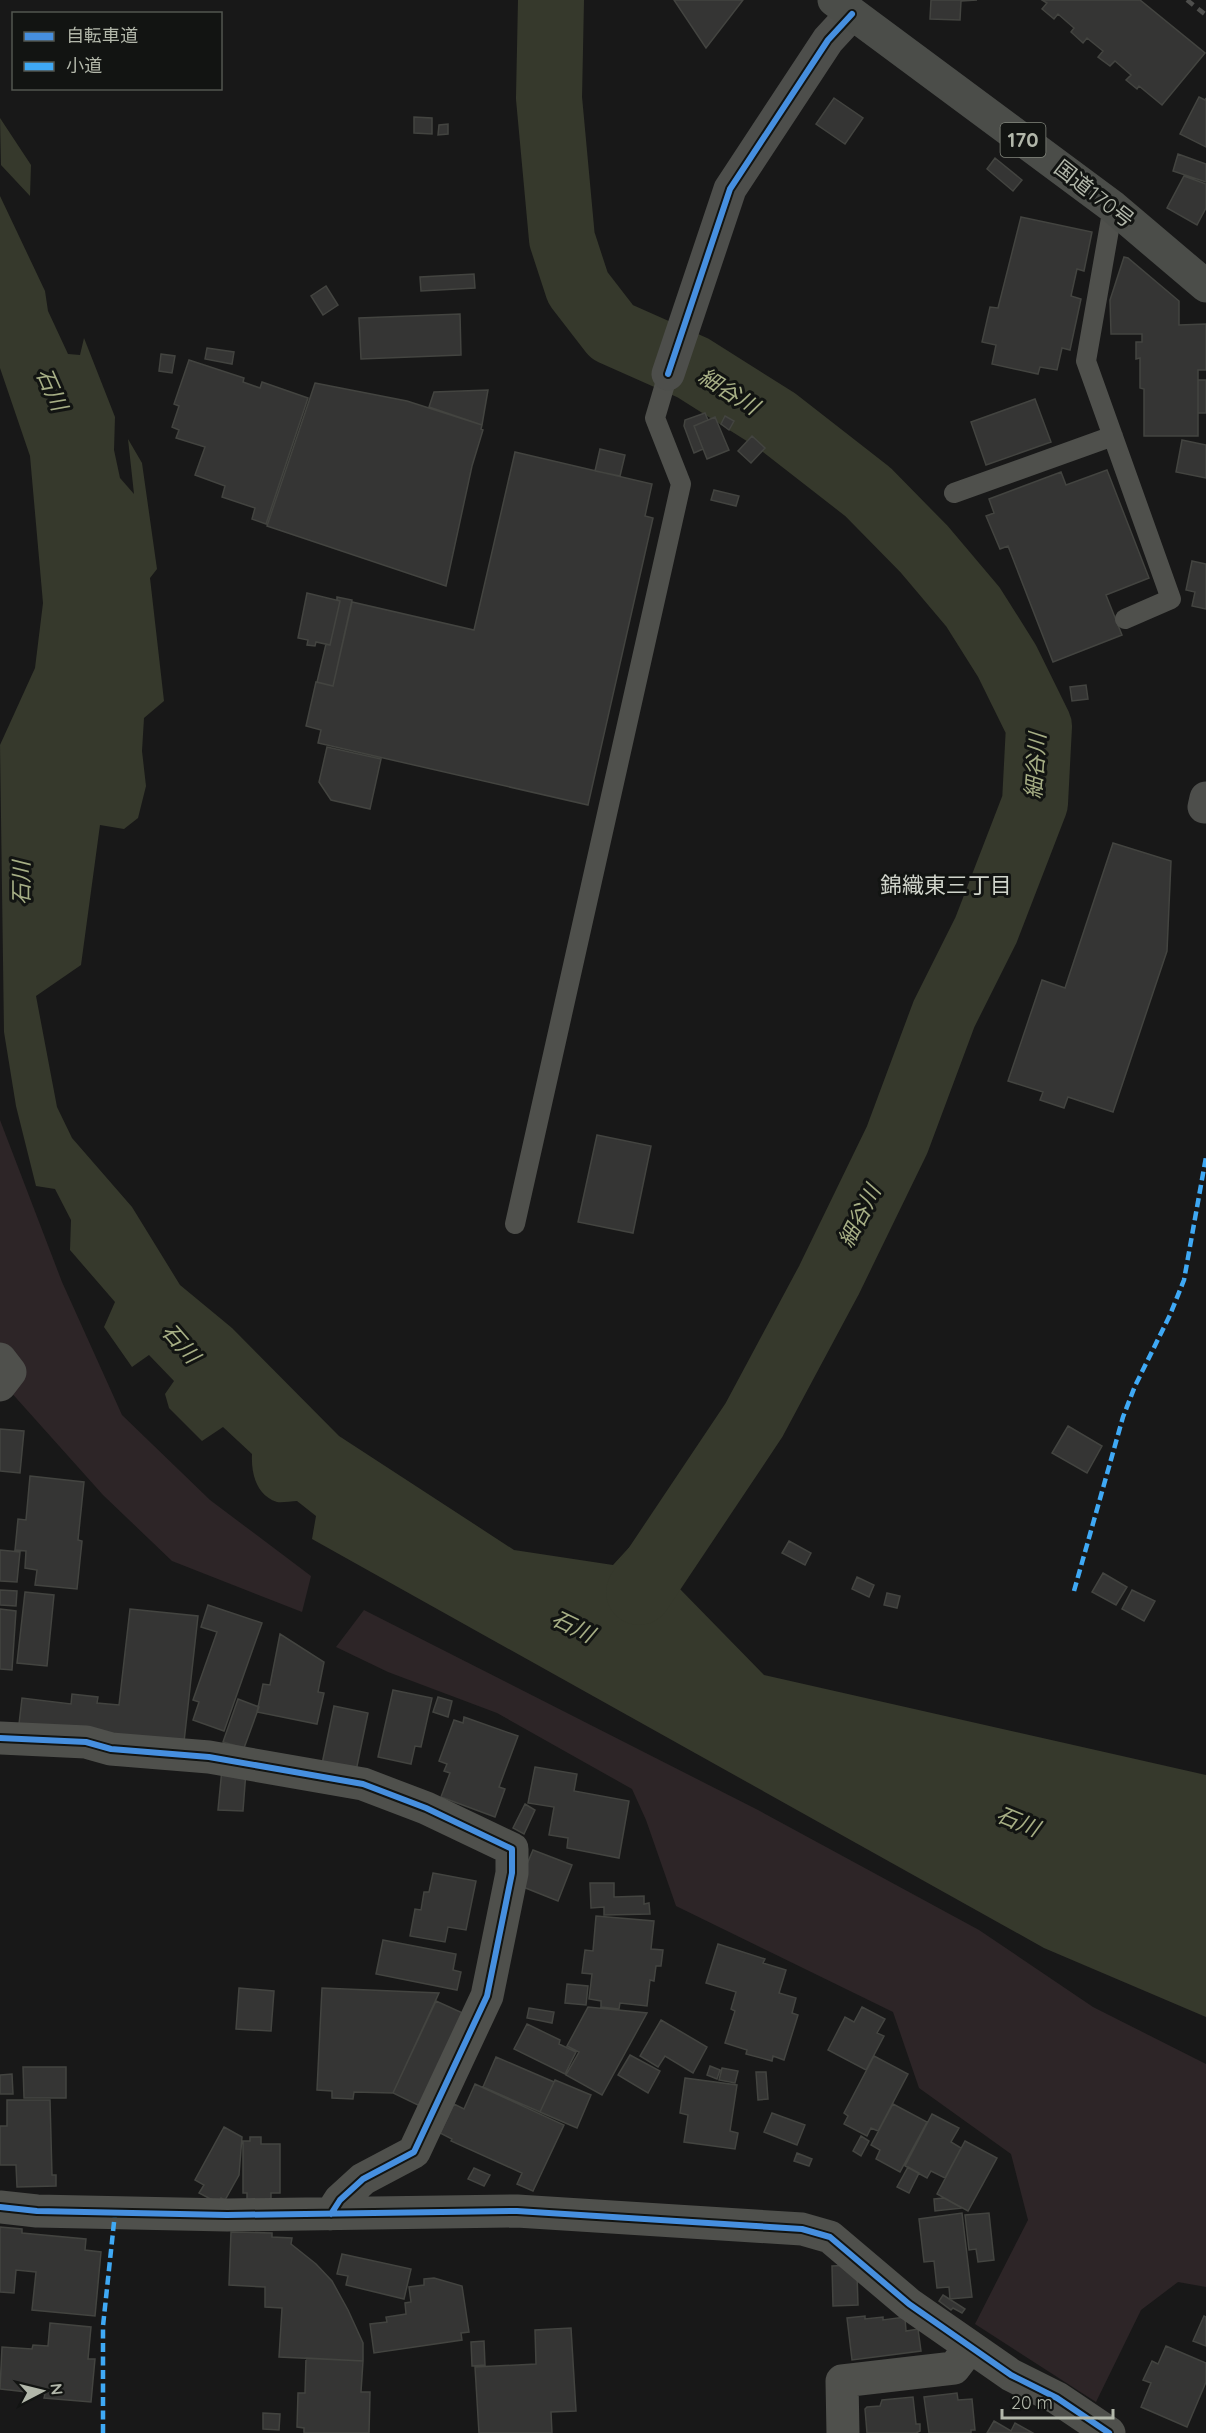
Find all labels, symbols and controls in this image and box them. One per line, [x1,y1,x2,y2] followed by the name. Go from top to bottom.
[12,12,222,90] legend
[66,24,138,47] text: 自転車道
[66,54,102,77] text: 小道
[1000,123,1046,157] road number: 170
[1050,154,1140,232] street label: 国道170号
[694,362,766,421] water label: 細谷川
[30,363,75,417] water label: 石川
[1019,730,1051,800] water label: 細谷川
[7,859,35,905] water label: 石川
[880,871,1012,899] district label: 錦織東三丁目
[832,1178,887,1252] water label: 細谷川
[156,1317,207,1370] water label: 石川
[547,1604,601,1649] water label: 石川
[992,1800,1045,1843] water label: 石川
[12,2361,72,2421] north arrow
[46,2382,68,2396] text: N
[1002,2382,1113,2420] scale bar
[1011,2391,1053,2414] text: 20 m

